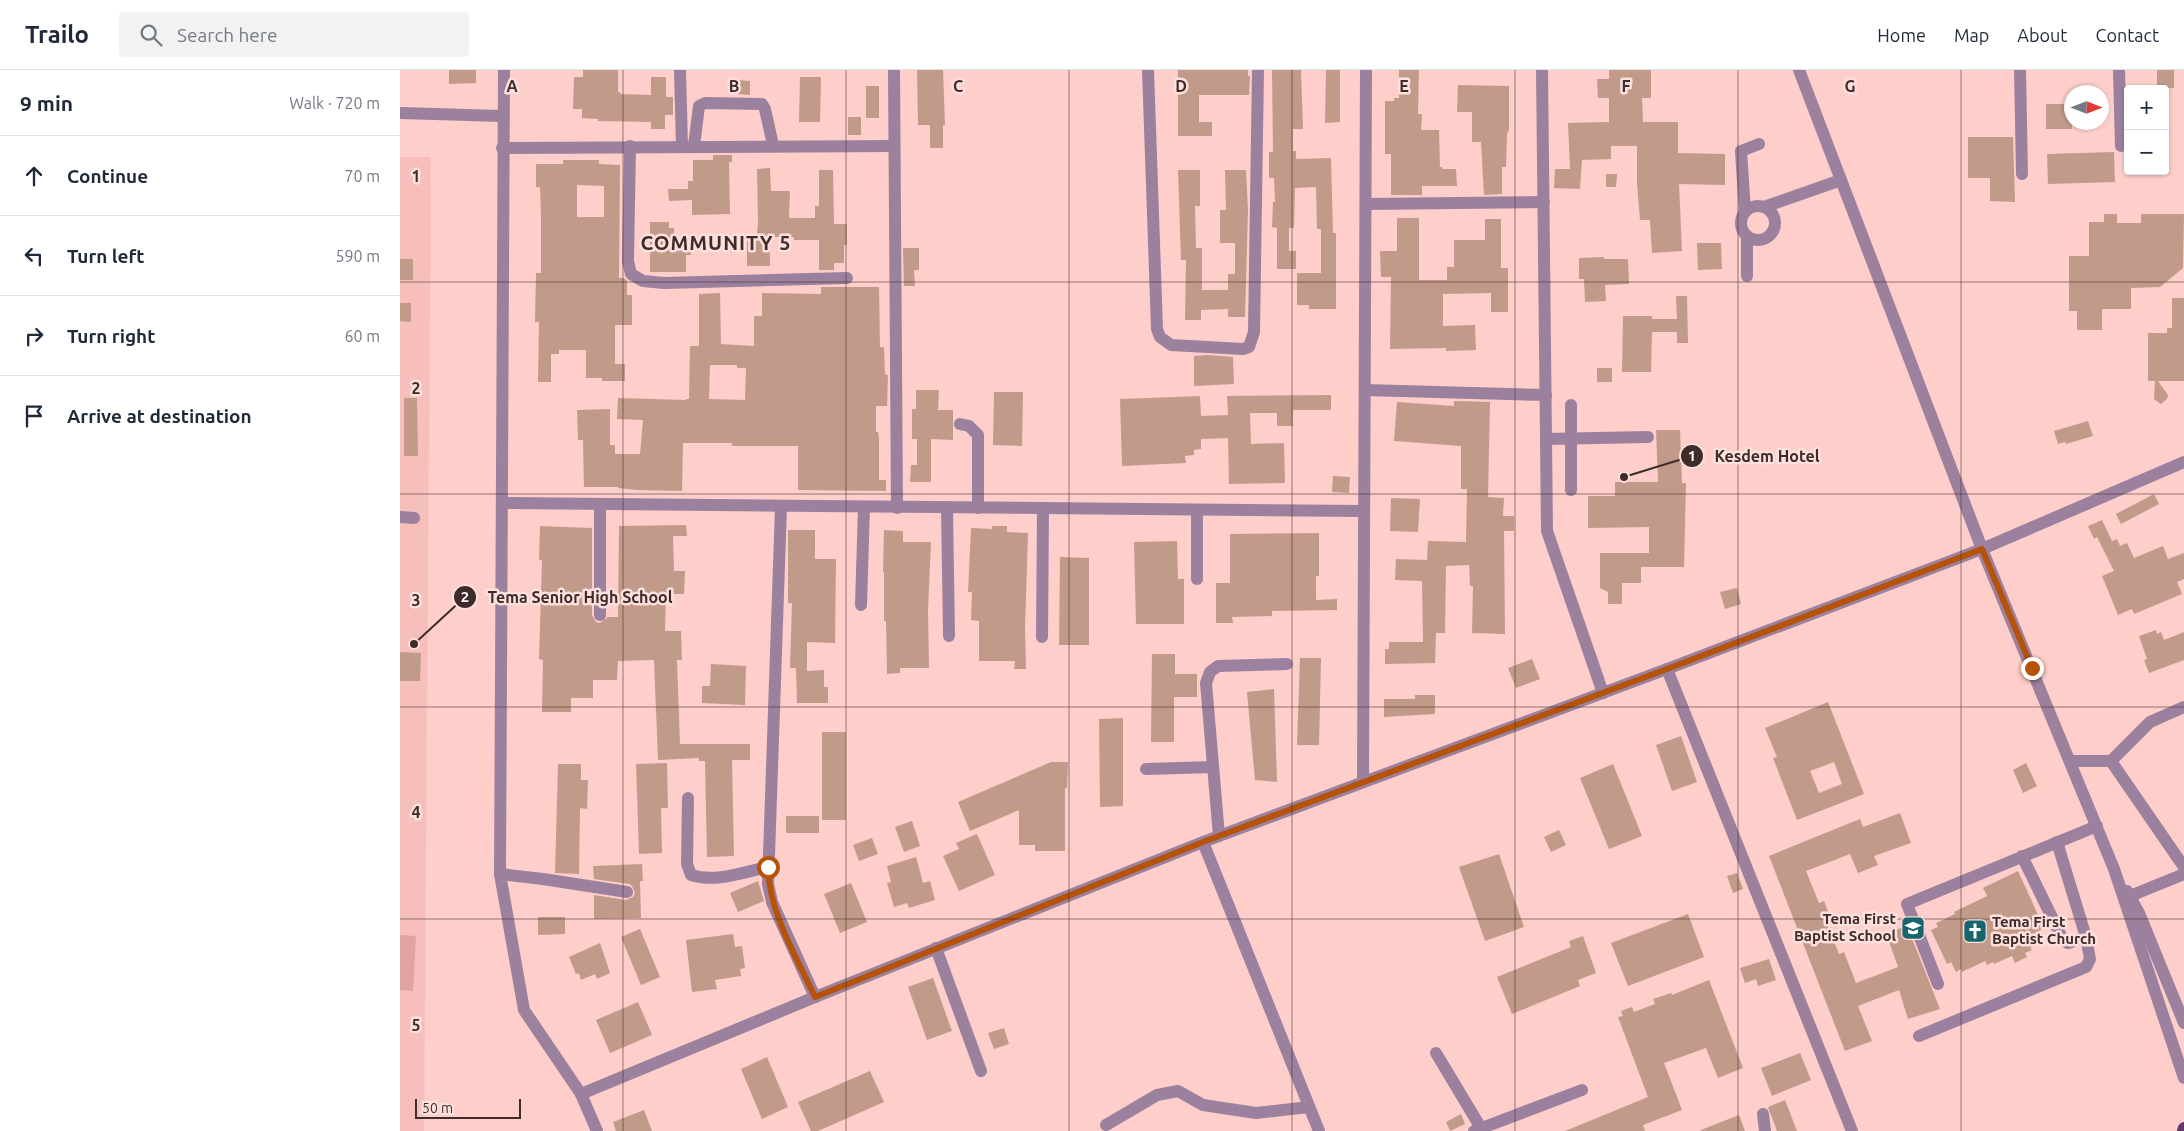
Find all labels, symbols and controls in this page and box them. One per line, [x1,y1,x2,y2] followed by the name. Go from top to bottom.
[119,12,469,57] search box
[25,21,89,48] text: Trailo
[137,21,165,49] icon: search
[177,24,278,46] text: Search here
[1877,25,1926,45] text: Home
[1954,25,1989,45] text: Map
[2017,25,2067,45] text: About
[2095,25,2159,45] text: Contact
[506,77,518,95] text: A
[729,77,739,95] text: B
[953,77,963,95] text: C
[1175,77,1187,95] text: D
[1399,77,1409,95] text: E
[1622,77,1631,95] text: F
[1844,77,1856,95] text: G
[2064,85,2109,130] north arrow
[2124,85,2169,175] map controls
[2124,85,2169,130] button: +
[20,91,73,115] text: 9 min
[289,94,380,112] text: Walk · 720 m
[2124,130,2169,175] button: −
[20,162,48,190] icon: ahead
[67,165,148,187] text: Continue
[344,167,380,185] text: 70 m
[411,167,421,185] text: 1
[640,231,792,254] district label: COMMUNITY 5
[20,242,48,270] icon: left
[67,245,145,267] text: Turn left
[335,247,380,265] text: 590 m
[20,322,48,350] icon: right
[67,325,155,347] text: Turn right
[344,327,380,345] text: 60 m
[411,379,421,397] text: 2
[20,402,48,430] icon: arrive
[67,405,252,427] text: Arrive at destination
[1680,441,1830,472] callout: Kesdem Hotel
[1688,447,1696,464] text: 1
[1714,447,1820,465] text: Kesdem Hotel
[452,581,682,612] callout: Tema Senior High School
[461,588,469,605] text: 2
[487,588,673,606] text: Tema Senior High School
[411,591,421,609] text: 3
[2021,657,2044,680] route end
[411,803,421,821] text: 4
[757,856,780,879] route start
[1794,910,1897,944] place label: Tema First Baptist School
[1992,913,2096,947] place label: Tema First Baptist Church
[1900,915,1926,941] school or university icon: Tema First Baptist School
[1962,918,1988,944] church icon: Tema First Baptist Church
[411,1016,421,1034] text: 5
[415,1096,521,1119] scale bar
[422,1100,453,1116] text: 50 m

